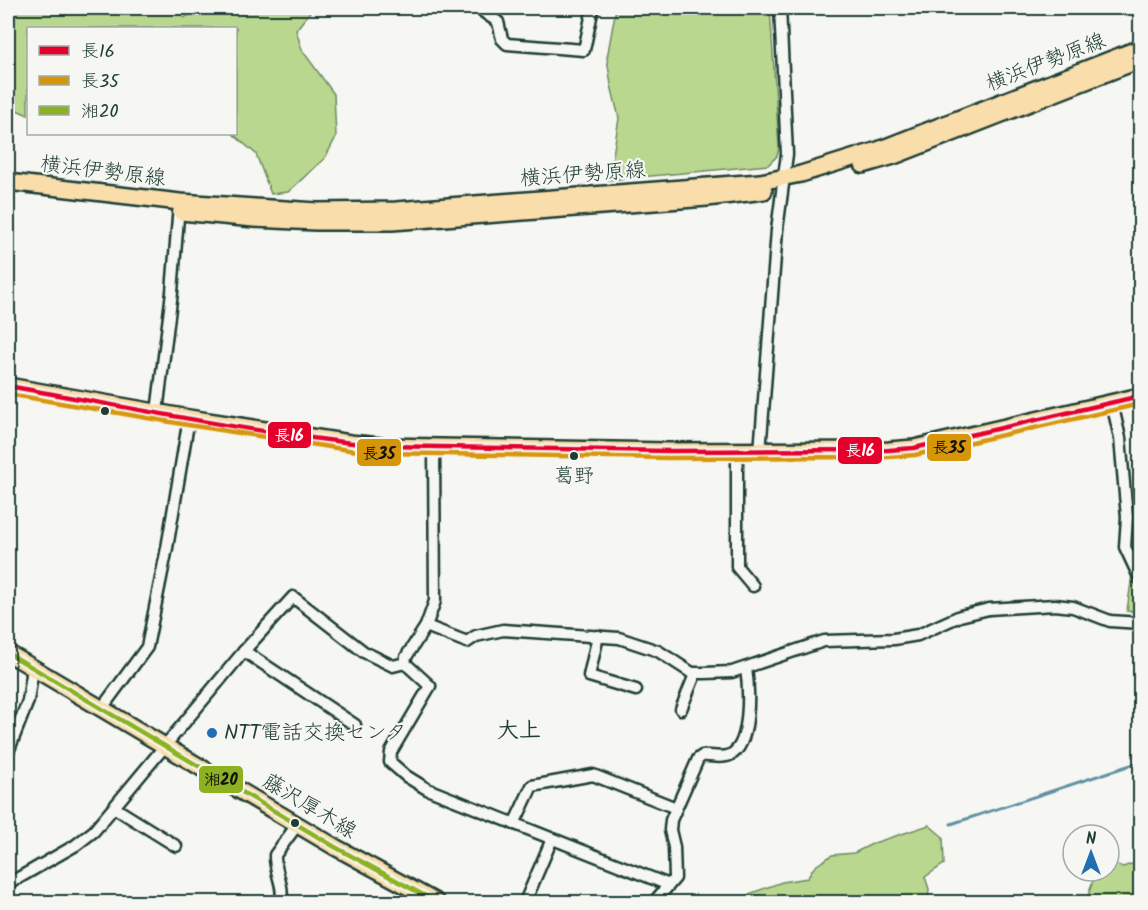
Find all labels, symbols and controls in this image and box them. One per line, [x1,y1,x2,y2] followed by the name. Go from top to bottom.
[981,25,1111,101] street label: 横浜伊勢原線
[27,27,237,135] legend
[81,38,115,67] text: 長16
[81,68,120,97] text: 長35
[81,98,118,127] text: 湘20
[38,148,168,196] street label: 横浜伊勢原線
[519,154,647,196] street label: 横浜伊勢原線
[99,405,111,417] unlabelled marker
[267,421,312,449] line badge: 長16
[274,424,304,449] text: 長16
[926,433,972,462] line badge: 長35
[837,436,883,465] line badge: 長16
[933,436,967,461] text: 長35
[356,438,402,467] line badge: 長35
[845,439,875,464] text: 長16
[363,442,397,467] text: 長35
[568,450,580,462] marker: 葛野
[554,461,594,493] place label: 葛野
[497,714,541,749] district label: 大上
[224,717,407,750] place label: NTT電話交換センタ
[205,726,219,740] marker: NTT電話交換センタ
[198,765,244,794] line badge: 湘20
[256,766,362,848] street label: 藤沢厚木線
[204,768,239,793] text: 湘20
[289,817,301,829] unlabelled marker
[1061,823,1121,883] north arrow
[1086,827,1096,852] text: N

